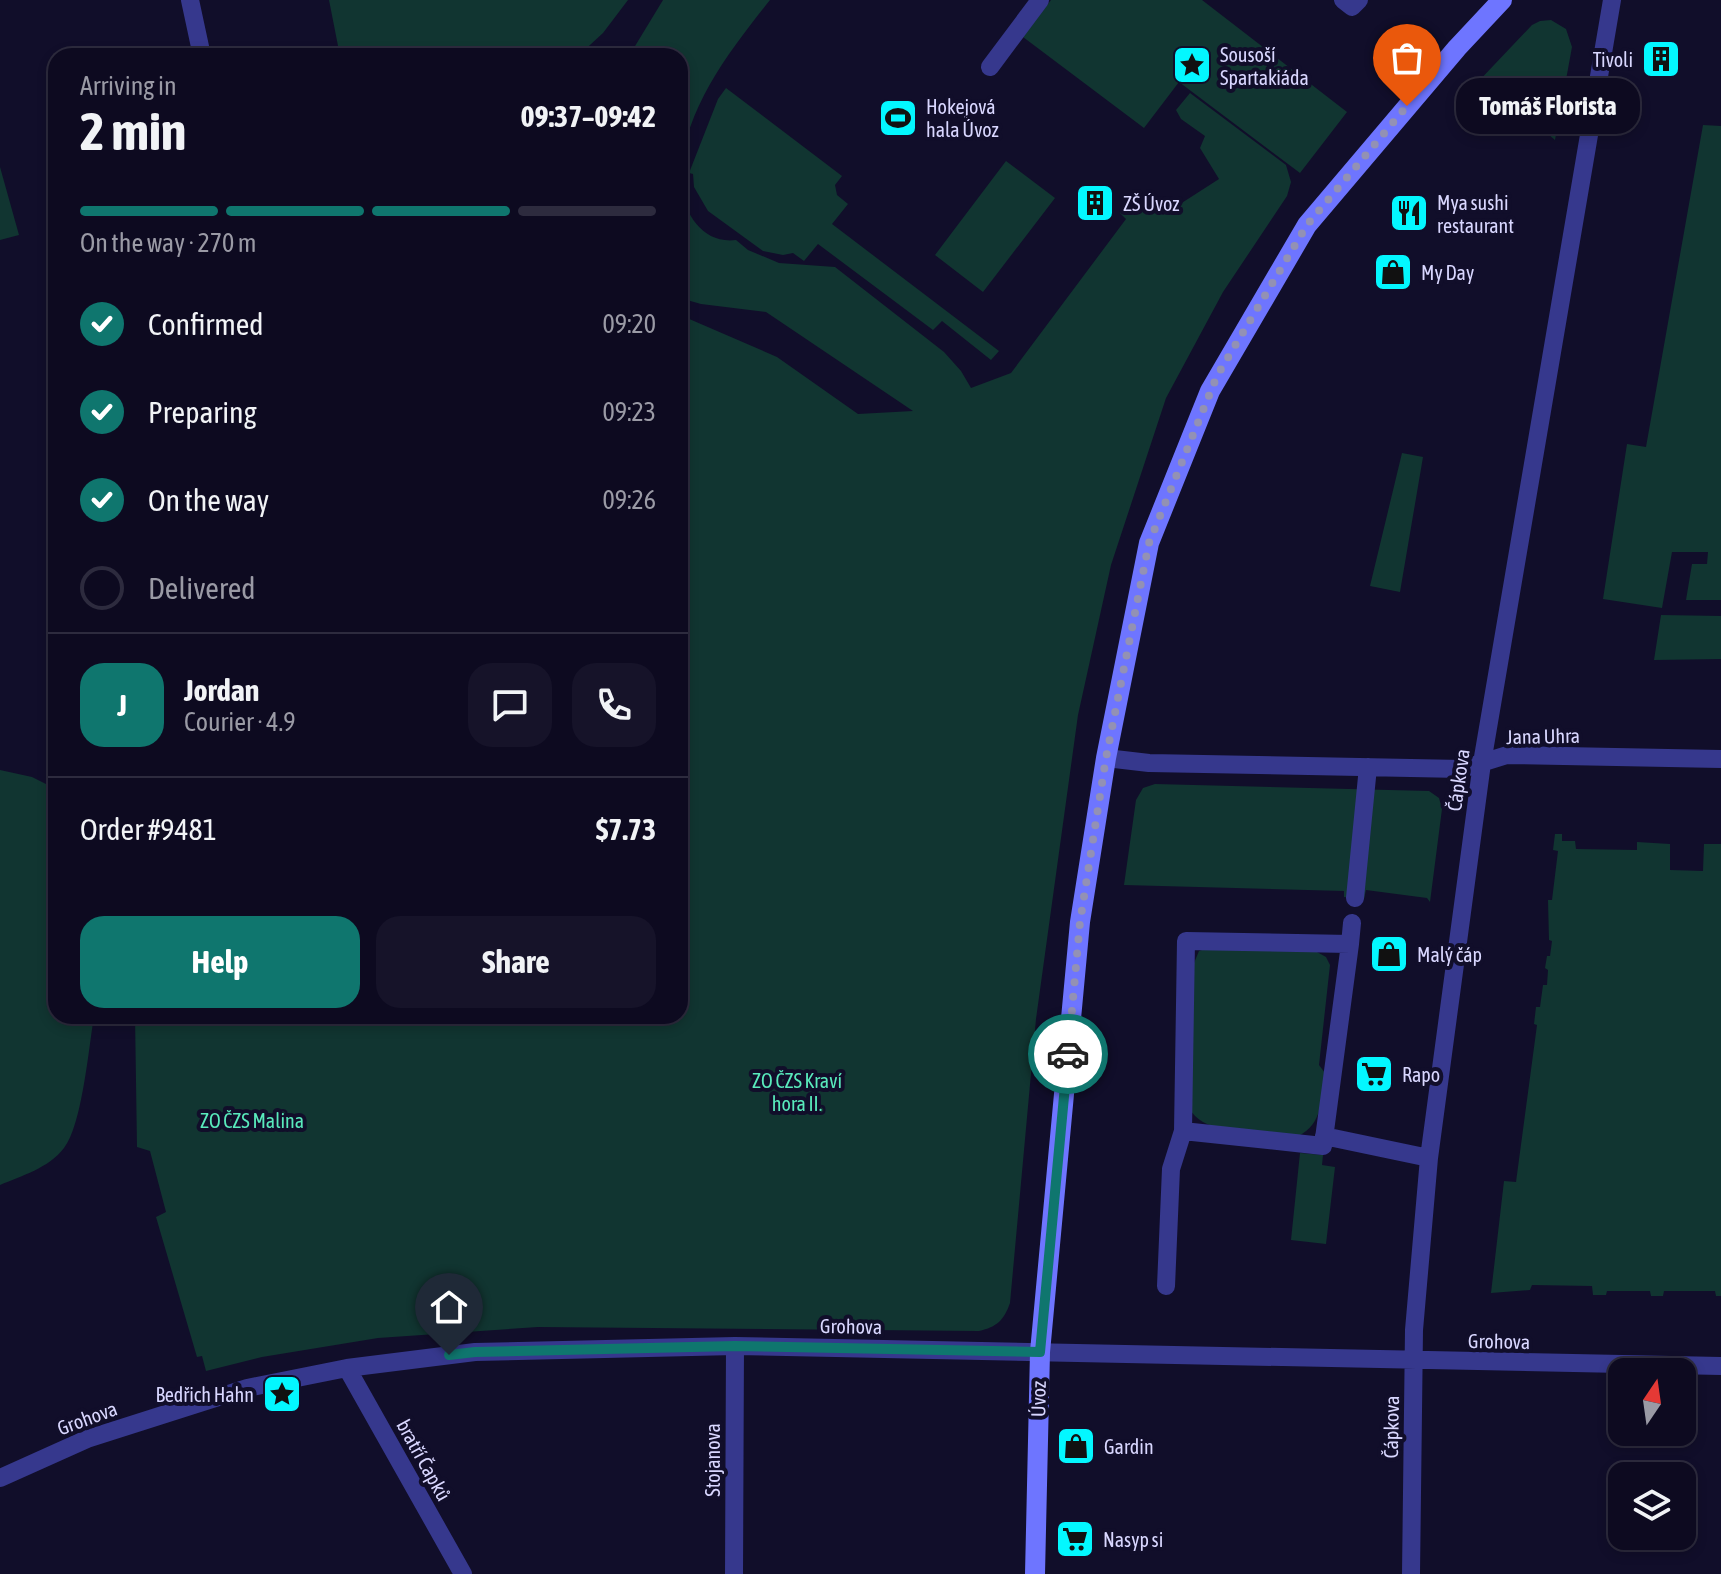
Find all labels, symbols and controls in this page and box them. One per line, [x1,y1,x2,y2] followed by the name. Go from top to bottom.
[1373,24,1441,106] pin
[1385,36,1429,80] icon: bag
[1640,38,1682,80] building icon: Tivoli
[1220,43,1309,89] place label: Sousoší Spartakiáda
[1171,44,1213,86] place icon: Sousoší Spartakiáda
[1593,48,1633,71] place label: Tivoli
[80,71,177,101] text: Arriving in
[1455,78,1639,134] callout: Tomáš Florista
[1479,91,1617,121] text: Tomáš Florista
[926,95,999,141] place label: Hokejová hala Úvoz
[877,97,919,139] sports icon: Hokejová hala Úvoz
[521,99,656,133] text: 09:37–09:42
[80,101,186,161] text: 2 min
[1074,182,1116,224] building icon: ZŠ Úvoz
[1437,191,1514,237] place label: Mya sushi restaurant
[1123,192,1179,215] place label: ZŠ Úvoz
[1388,192,1430,234] restaurant icon: Mya sushi restaurant
[80,228,257,258] text: On the way · 270 m
[1372,251,1414,293] shop icon: My Day
[1421,261,1474,284] place label: My Day
[80,302,124,346] icon: check
[148,307,263,341] text: Confirmed
[602,309,656,339] text: 09:20
[80,390,124,434] icon: check
[148,395,257,429] text: Preparing
[602,397,656,427] text: 09:23
[80,478,124,522] icon: check
[148,483,269,517] text: On the way
[602,485,656,515] text: 09:26
[148,571,256,605] text: Delivered
[468,663,552,747] button: chat
[572,663,656,747] button: phone
[184,673,259,707] text: Jordan
[117,688,127,722] text: J
[184,707,295,737] text: Courier · 4.9
[1506,724,1580,748] street label: Jana Uhra
[1442,747,1474,813] street label: Čápkova
[80,812,217,846] text: Order #9481
[596,812,656,846] text: $7.73
[80,916,360,1008] button: Help
[376,916,656,1008] button: Share
[1368,933,1410,975] shop icon: Malý čáp
[1417,943,1482,966] place label: Malý čáp
[1028,1014,1108,1094] courier
[1046,1032,1090,1076] icon: car
[1353,1053,1395,1095] supermarket icon: Rapo
[1402,1063,1440,1086] place label: Rapo
[752,1069,842,1115] park label: ZO ČZS Kraví hora II.
[200,1109,304,1132] park label: ZO ČZS Malina
[415,1273,483,1355] pin
[427,1285,471,1329] icon: home
[820,1314,882,1338] street label: Grohova
[1468,1329,1530,1353] street label: Grohova
[1608,1358,1696,1446] north arrow
[1608,1358,1696,1550] map controls
[261,1373,303,1415] place icon: Bedřich Hahn
[1026,1381,1050,1417] street label: Úvoz
[155,1383,254,1406] place label: Bedřich Hahn
[1379,1395,1403,1459] street label: Čápkova
[54,1397,120,1439] street label: Grohova
[392,1415,456,1505] street label: bratří Čapků
[701,1423,724,1497] street label: Stojanova
[1055,1425,1097,1467] shop icon: Gardin
[1104,1435,1154,1458] place label: Gardin
[1608,1462,1696,1550] button: layers
[1054,1518,1096,1560] supermarket icon: Nasyp si
[1103,1528,1163,1551] place label: Nasyp si

